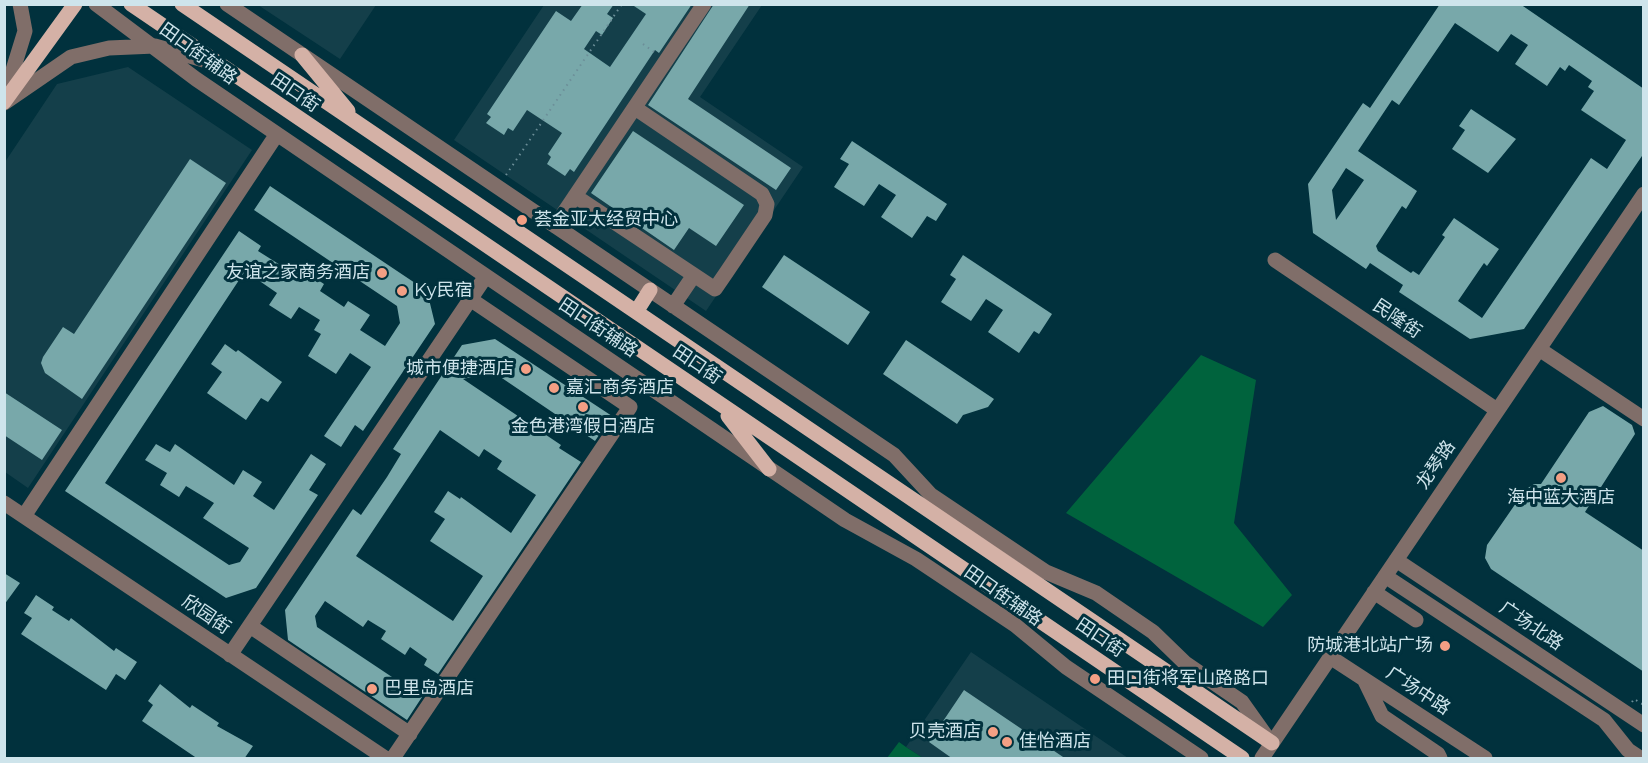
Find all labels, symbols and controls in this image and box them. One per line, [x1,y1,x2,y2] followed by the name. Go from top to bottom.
[155,19,241,89] street label: 田口街辅路
[267,69,323,117] street label: 田口街
[534,209,678,231] place label: 荟金亚太经贸中心
[515,213,529,227] marker: 荟金亚太经贸中心
[226,262,370,284] place label: 友谊之家商务酒店
[375,266,389,280] marker: 友谊之家商务酒店
[414,280,473,302] place label: Ky民宿
[395,284,409,298] marker: Ky民宿
[555,294,641,362] street label: 田口街辅路
[1369,295,1425,343] street label: 民隆街
[669,341,725,389] street label: 田口街
[406,358,514,380] place label: 城市便捷酒店
[519,362,533,376] marker: 城市便捷酒店
[566,377,674,399] place label: 嘉汇商务酒店
[547,381,561,395] marker: 嘉汇商务酒店
[576,400,590,414] marker: 金色港湾假日酒店
[511,416,655,438] place label: 金色港湾假日酒店
[1412,437,1460,493] street label: 龙琴路
[1554,471,1568,485] marker: 海中蓝大酒店
[1507,487,1615,509] place label: 海中蓝大酒店
[960,561,1046,631] street label: 田口街辅路
[178,591,234,639] street label: 欣园街
[1495,597,1567,655] street label: 广场北路
[1072,614,1128,662] street label: 田口街
[1307,635,1433,657] place label: 防城港北站广场
[1438,639,1452,653] marker: 防城港北站广场
[1382,662,1454,720] street label: 广场中路
[1107,668,1269,690] place label: 田口街将军山路路口
[1088,672,1102,686] marker: 田口街将军山路路口
[384,678,474,700] place label: 巴里岛酒店
[365,682,379,696] marker: 巴里岛酒店
[909,721,981,743] place label: 贝壳酒店
[986,725,1000,739] marker: 贝壳酒店
[1019,731,1091,753] place label: 佳怡酒店
[1000,735,1014,749] marker: 佳怡酒店

